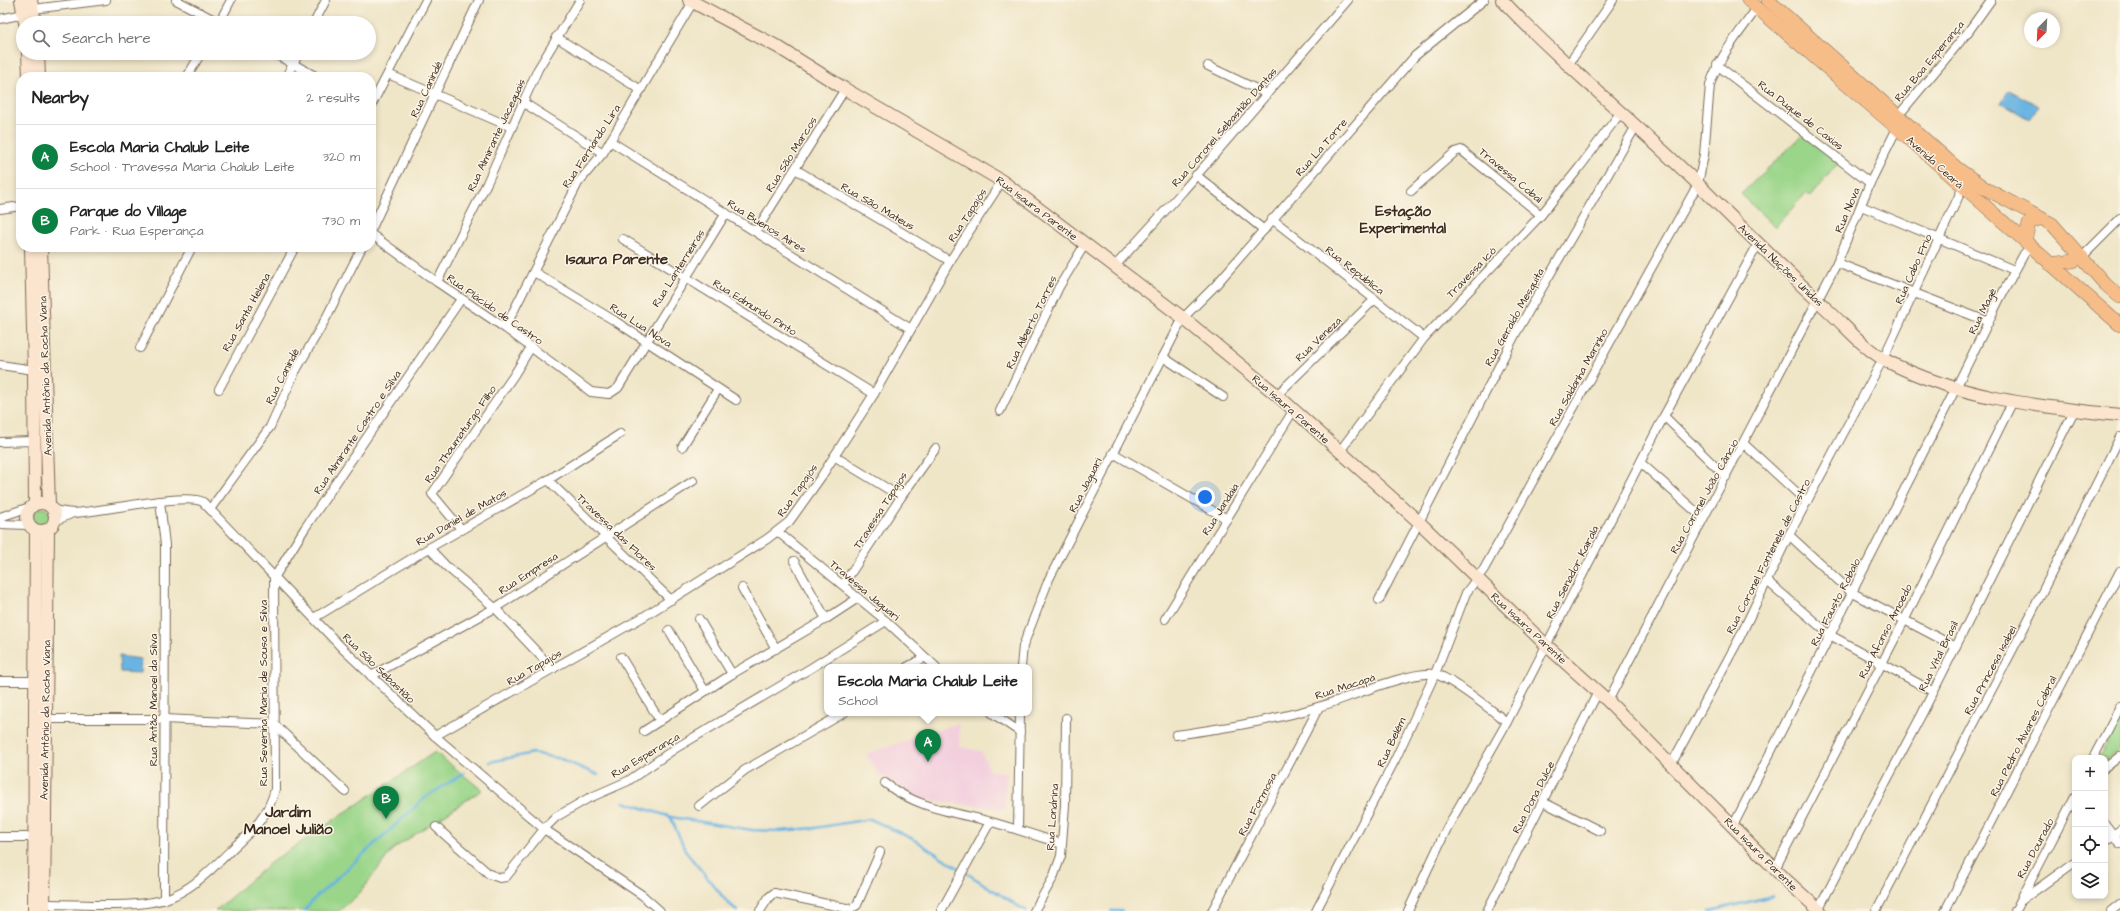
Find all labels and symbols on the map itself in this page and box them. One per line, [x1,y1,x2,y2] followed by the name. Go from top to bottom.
[2024,12,2060,48] north arrow
[1891,17,1968,105] street label: Rua Boa Esperança
[407,58,446,120] street label: Rua Canindé
[1168,64,1281,190] street label: Rua Coronel Sebastião Dantas
[464,76,530,194] street label: Rua Almirante Jaceguais
[1755,77,1847,154] street label: Rua Duque de Caxias
[559,101,624,191] street label: Rua Fernando Lira
[762,113,821,195] street label: Rua São Marcos
[1292,115,1351,179] street label: Rua La Torre
[1903,133,1967,192] street label: Avenida Ceará
[1476,144,1546,207] street label: Travessa Cobal
[993,173,1081,244] street label: Rua Isaura Parente
[838,179,918,234] street label: Rua São Mateus
[944,185,991,245] street label: Rua Tapajós
[1831,185,1864,235] street label: Rua Nova
[724,196,810,257] street label: Rua Buenos Aires
[1360,201,1447,239] district label: Estação Experimental
[1735,221,1827,310] street label: Avenida Nações Unidas
[649,226,709,310] street label: Rua Lanterneiras
[1891,231,1936,307] street label: Rua Cabo Frio
[1322,243,1388,298] street label: Rua República
[1443,243,1500,301] street label: Travessa Icó
[566,249,668,270] district label: Isaura Parente
[1481,265,1548,369] street label: Rua Geraldo Mesquita
[219,270,274,354] street label: Rua Santa Helena
[444,271,546,349] street label: Rua Plácido de Castro
[1002,273,1061,371] street label: Rua Alberto Torres
[710,276,800,340] street label: Rua Edmundo Pinto
[1965,286,2001,337] street label: Rua Magé
[35,295,56,456] street label: Avenida Antônio da Rocha Viana
[607,300,675,351] street label: Rua Lua Nova
[1292,313,1345,365] street label: Rua Veneza
[1545,325,1612,429] street label: Rua Saldanha Marinho
[262,346,303,407] street label: Rua Canindé
[310,367,405,497] street label: Rua Almirante Castro e Silva
[1249,371,1333,447] street label: Rua Isaura Parente
[421,382,501,487] street label: Rua Thaumaturgo Filho
[1667,435,1743,556] street label: Rua Coronel João Câncio
[1065,455,1107,516] street label: Rua Jaguari
[774,461,821,520] street label: Rua Tapajós
[850,468,911,552] street label: Travessa Tapajos
[1723,475,1815,636] street label: Rua Coronel Fontenele de Castro
[1198,480,1243,538] street label: Rua Jandaia
[413,485,510,549] street label: Rua Daniel de Matos
[1195,487,1215,507] your location
[574,490,660,575] street label: Travessa das Flores
[1542,523,1603,621] street label: Rua Senador Kairala
[496,548,561,598] street label: Rua Empresa
[1807,555,1864,649] street label: Rua Fausto Robalo
[826,557,903,625] street label: Travessa Jaguari
[1855,581,1916,681] street label: Rua Afonso Amoedo
[1488,589,1570,667] street label: Rua Isaura Parente
[256,599,271,786] street label: Rua Severina Maria de Sousa e Silva
[1915,618,1962,694] street label: Rua Vital Brasil
[1961,623,2020,717] street label: Rua Princesa Isabel
[339,630,419,707] street label: Rua São Sebastião
[146,633,161,766] street label: Rua Antão Manoel da Silva
[37,640,54,800] street label: Avenida Antônio da Rocha Viana
[504,645,565,689] street label: Rua Tapajós
[1313,670,1378,703] street label: Rua Macapá
[1986,673,2061,799] street label: Rua Pedro Álvares Cabral
[1373,714,1410,770] street label: Rua Belém
[608,729,683,782] street label: Rua Esperança
[915,729,941,762] pin: A
[1509,758,1558,836] street label: Rua Dona Dulce
[1235,770,1280,838] street label: Rua Formosa
[1043,783,1062,851] street label: Rua Londrina
[373,786,399,819] pin: B
[244,802,333,840] district label: Jardim Manoel Julião
[1721,814,1801,894] street label: Rua Isaura Parente
[2013,815,2058,881] street label: Rua Dourado

